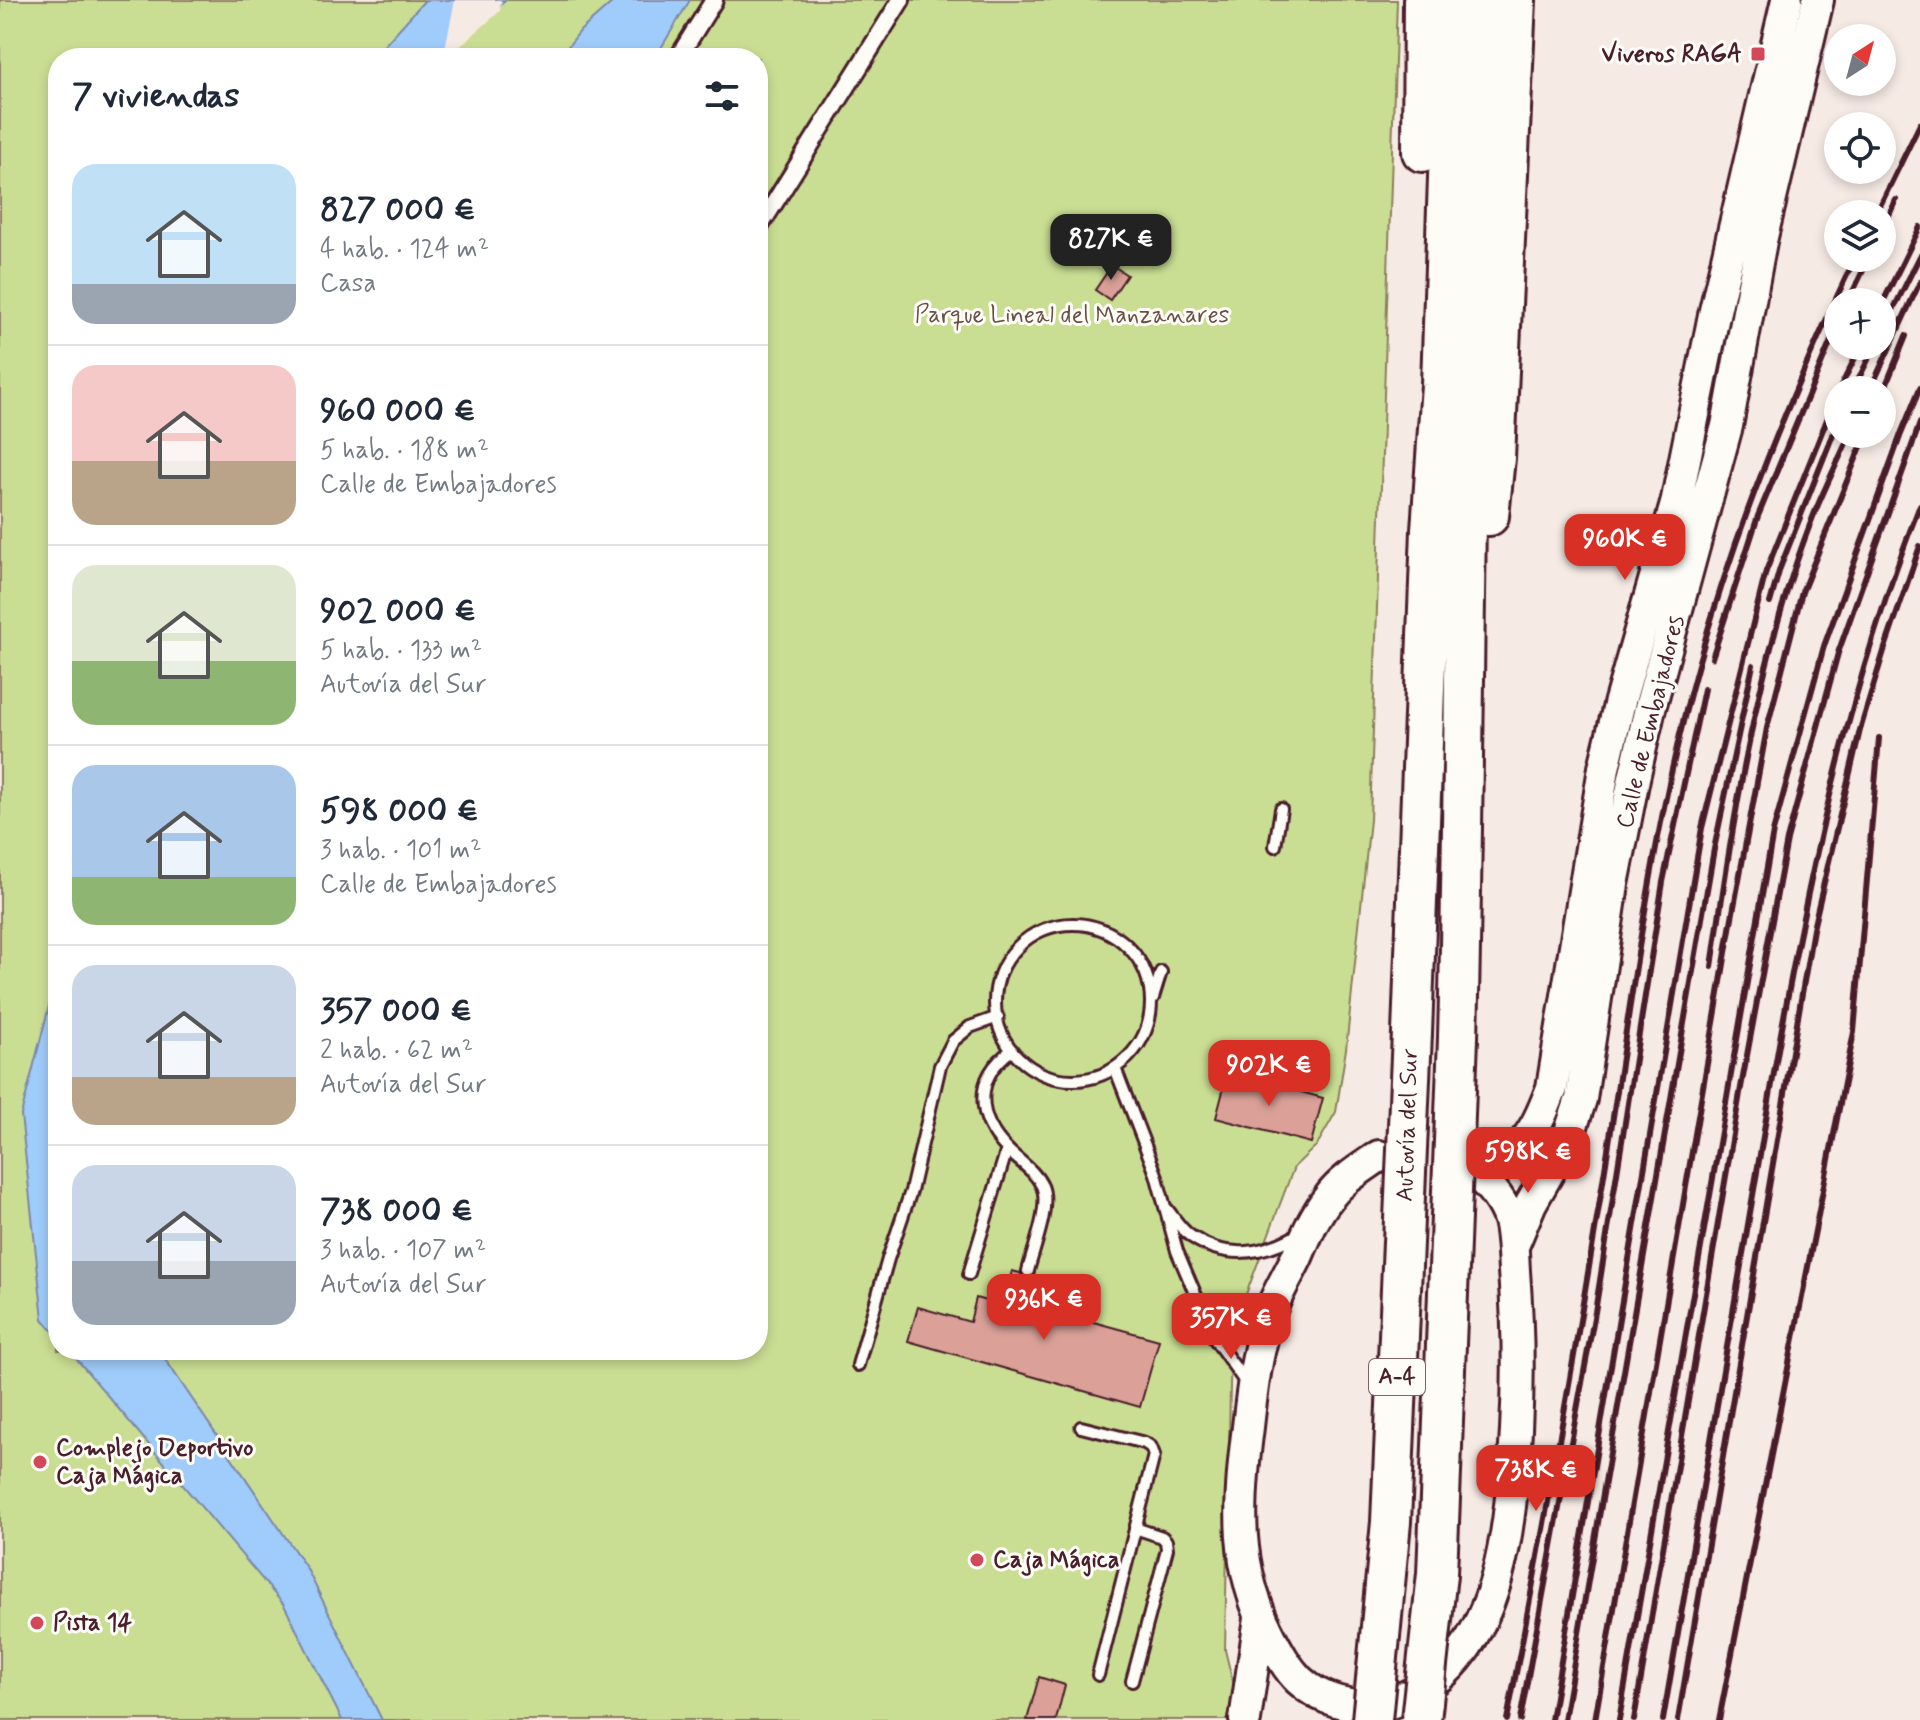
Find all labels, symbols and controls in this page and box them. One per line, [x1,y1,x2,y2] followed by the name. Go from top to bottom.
[1824,24,1896,96] north arrow
[1824,24,1896,448] map controls
[1601,39,1742,70] place label: Viveros RAGA
[1749,45,1767,63] marker: Viveros RAGA
[72,74,240,119] text: 7 viviendas
[700,74,744,118] icon: filters
[1824,112,1896,184] button: locate
[320,188,476,233] text: 827 000 €
[136,196,232,292] icon: home
[1824,200,1896,272] button: layers
[1046,214,1176,282] pin: 827K €
[1068,223,1154,257] text: 827K €
[320,233,489,267] text: 4 hab. · 124 m²
[320,267,376,301] text: Casa
[1824,288,1896,360] button: +
[915,300,1230,331] park label: Parque Lineal del Manzanares
[1824,376,1896,448] button: −
[320,389,476,434] text: 960 000 €
[136,397,232,493] icon: home
[320,434,489,468] text: 5 hab. · 188 m²
[320,468,557,502] text: Calle de Embajadores
[1560,514,1690,582] pin: 960K €
[1582,523,1668,557] text: 960K €
[320,589,476,634] text: 902 000 €
[136,597,232,693] icon: home
[1610,612,1692,832] street label: Calle de Embajadores
[320,634,482,668] text: 5 hab. · 133 m²
[320,668,487,702] text: Autovía del Sur
[320,789,479,834] text: 598 000 €
[136,797,232,893] icon: home
[320,834,482,868] text: 3 hab. · 101 m²
[320,868,557,902] text: Calle de Embajadores
[320,989,472,1034] text: 357 000 €
[136,997,232,1093] icon: home
[320,1034,473,1068] text: 2 hab. · 62 m²
[1204,1040,1334,1108] pin: 902K €
[1390,1048,1426,1202] street label: Autovía del Sur
[1226,1049,1312,1083] text: 902K €
[320,1068,487,1102] text: Autovía del Sur
[1463,1127,1593,1195] pin: 598K €
[1484,1136,1572,1170] text: 598K €
[320,1189,473,1234] text: 738 000 €
[136,1197,232,1293] icon: home
[320,1234,486,1268] text: 3 hab. · 107 m²
[320,1268,487,1302] text: Autovía del Sur
[979,1274,1109,1342] pin: 936K €
[1005,1283,1083,1317] text: 936K €
[1166,1293,1296,1361] pin: 357K €
[1190,1302,1272,1336] text: 357K €
[1369,1359,1425,1395] road number: A-4
[56,1433,253,1493] place label: Complejo Deportivo Caja Mágica
[1471,1445,1601,1513] pin: 738K €
[31,1453,49,1471] marker: Complejo Deportivo Caja Mágica
[1494,1454,1578,1488] text: 738K €
[993,1545,1120,1577] place label: Caja Mágica
[968,1551,986,1569] marker: Caja Mágica
[53,1608,133,1639] place label: Pista 14
[28,1614,46,1632] marker: Pista 14

